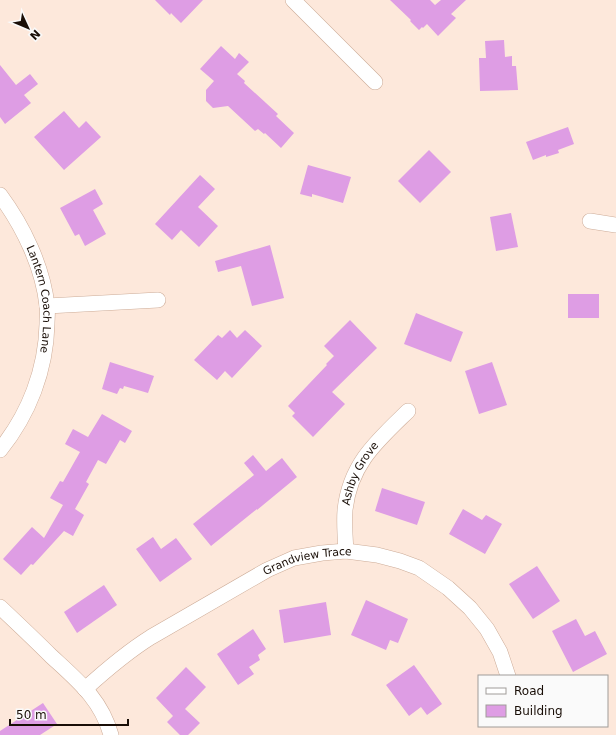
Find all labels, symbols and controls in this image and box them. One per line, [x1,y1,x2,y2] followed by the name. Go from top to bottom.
[8,8,48,48] north arrow
[27,27,43,42] text: N
[24,243,54,354] street label: Lantern Coach Lane
[339,439,381,506] street label: Ashby Grove
[261,544,353,578] street label: Grandview Trace
[478,675,608,727] legend
[514,684,544,698] text: Road
[10,701,128,727] scale bar
[514,704,563,718] text: Building
[16,708,47,722] text: 50 m

